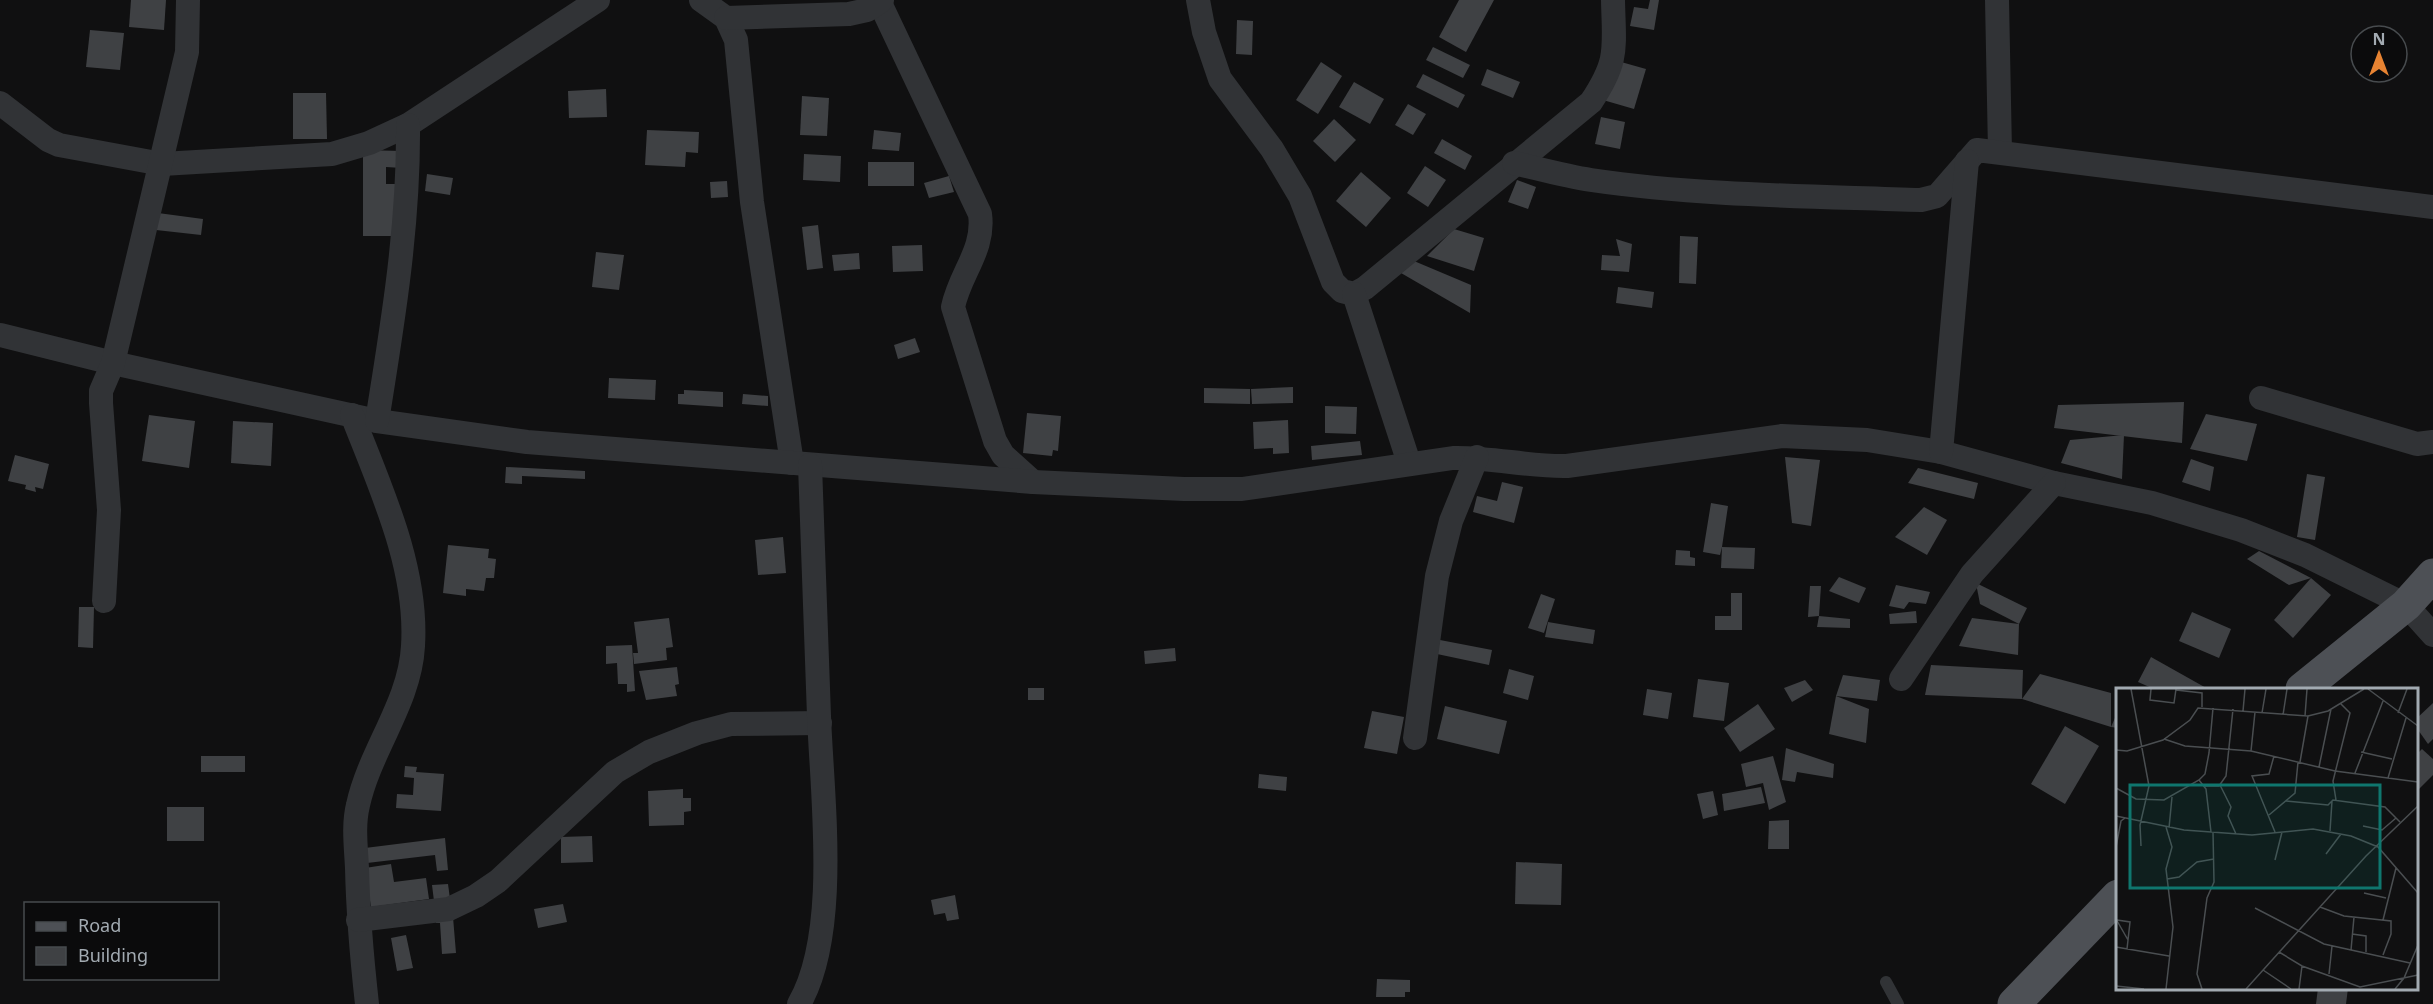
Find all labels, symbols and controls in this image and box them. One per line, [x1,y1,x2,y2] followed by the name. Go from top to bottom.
[2349,24,2409,84] north arrow
[2372,28,2386,50] text: N
[2116,688,2418,989] inset map
[24,902,219,980] legend
[78,913,121,937] text: Road
[78,943,148,967] text: Building

